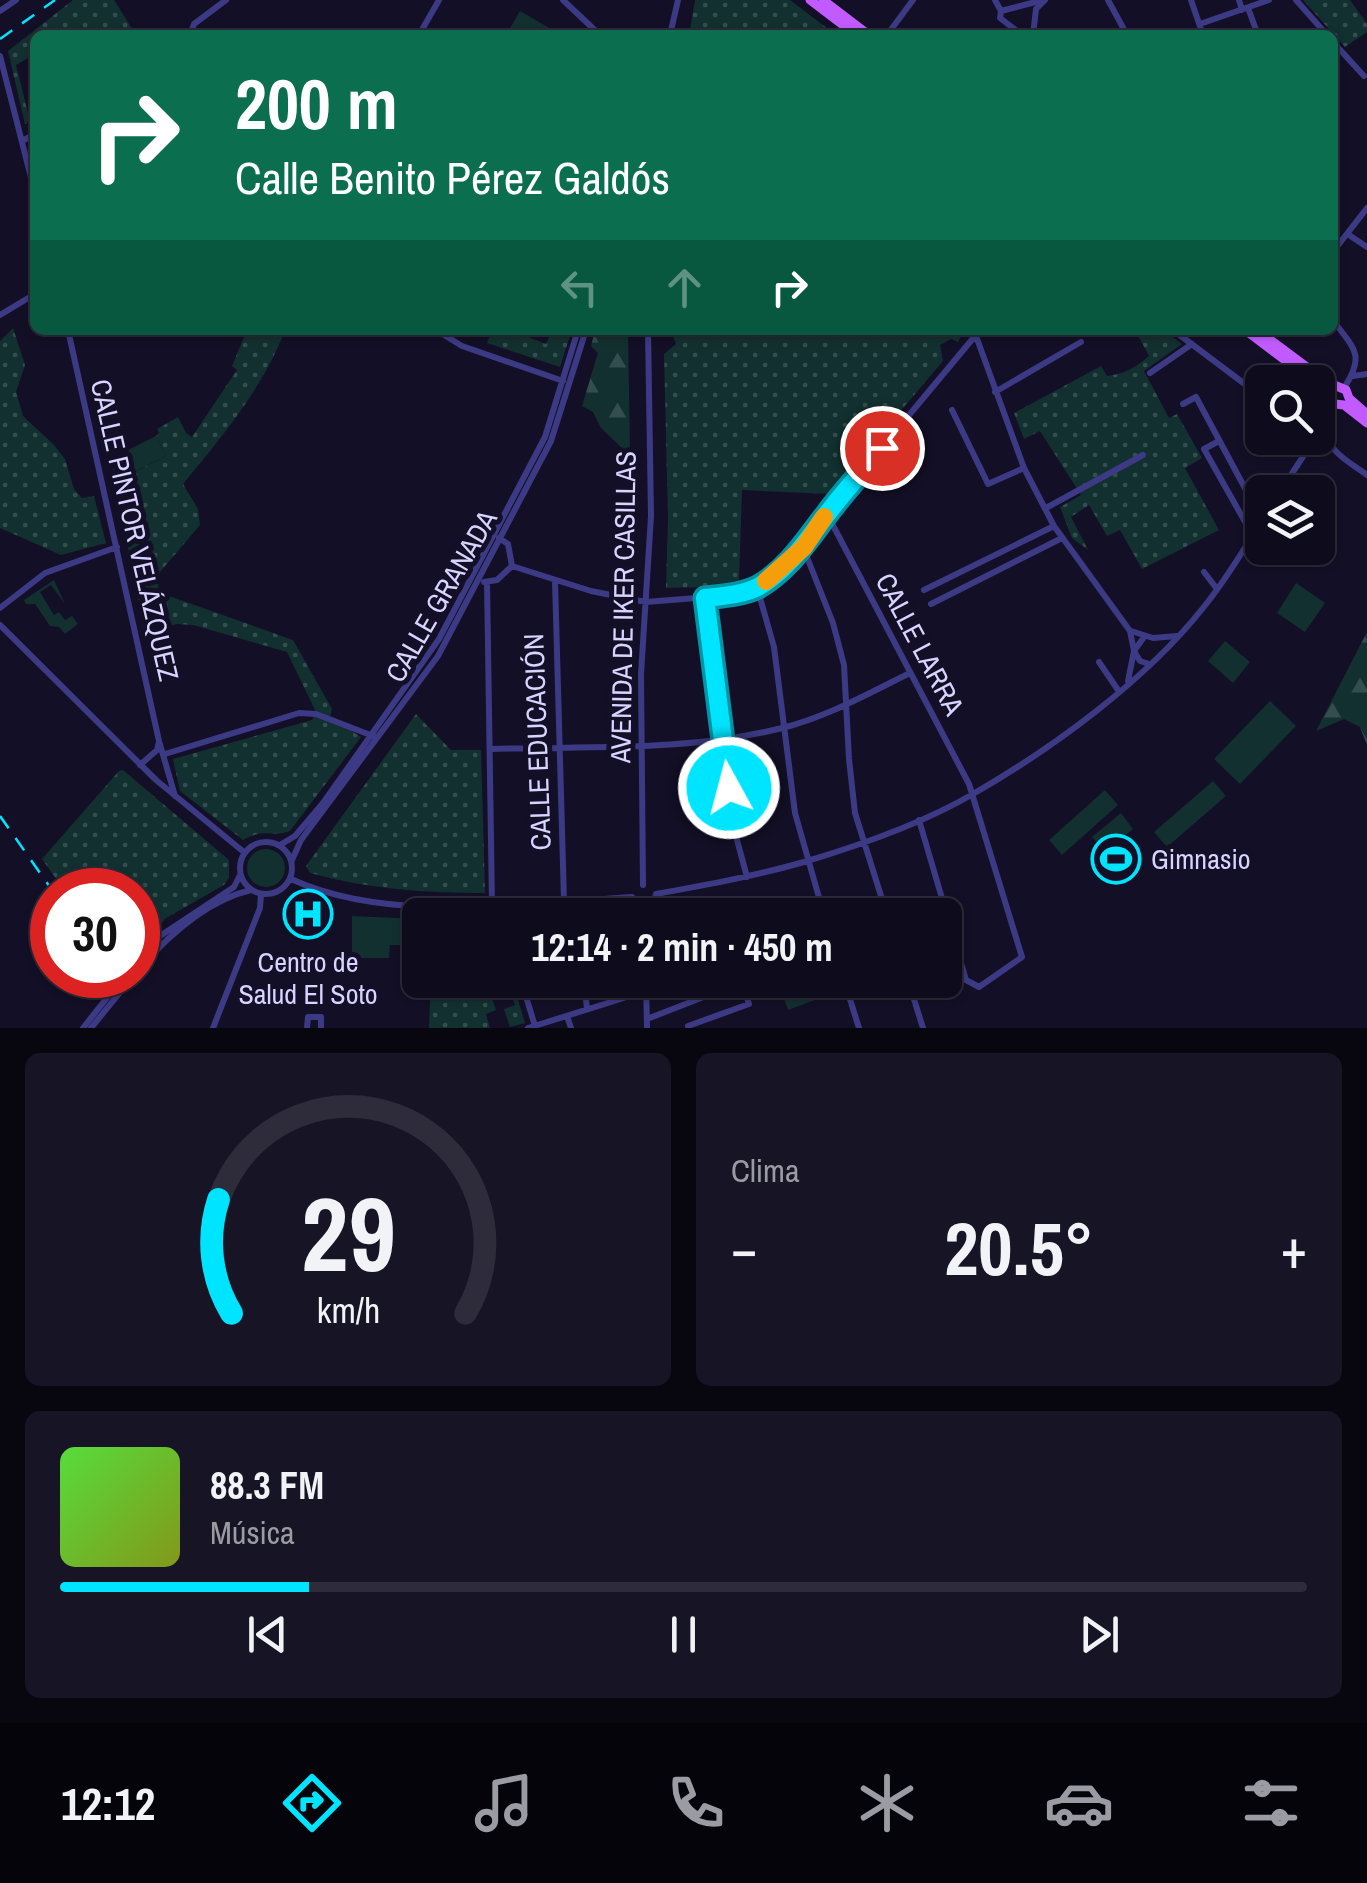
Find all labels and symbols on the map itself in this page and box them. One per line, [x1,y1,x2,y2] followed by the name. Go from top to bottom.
[82,375,188,685] street label: CALLE PINTOR VELÁZQUEZ
[840,406,925,491] pin
[601,451,645,764] street label: AVENIDA DE IKER CASILLAS
[376,502,506,689] street label: CALLE GRANADA
[867,566,974,722] street label: CALLE LARRA
[514,633,560,851] street label: CALLE EDUCACIÓN
[677,736,781,840] position arrow
[1090,833,1142,885] sports icon: Gimnasio
[1151,840,1251,878] place label: Gimnasio
[30,868,160,998] speed limit sign: 30
[282,888,334,940] hospital icon: Centro de Salud El Soto
[238,943,378,1013] place label: Centro de Salud El Soto

